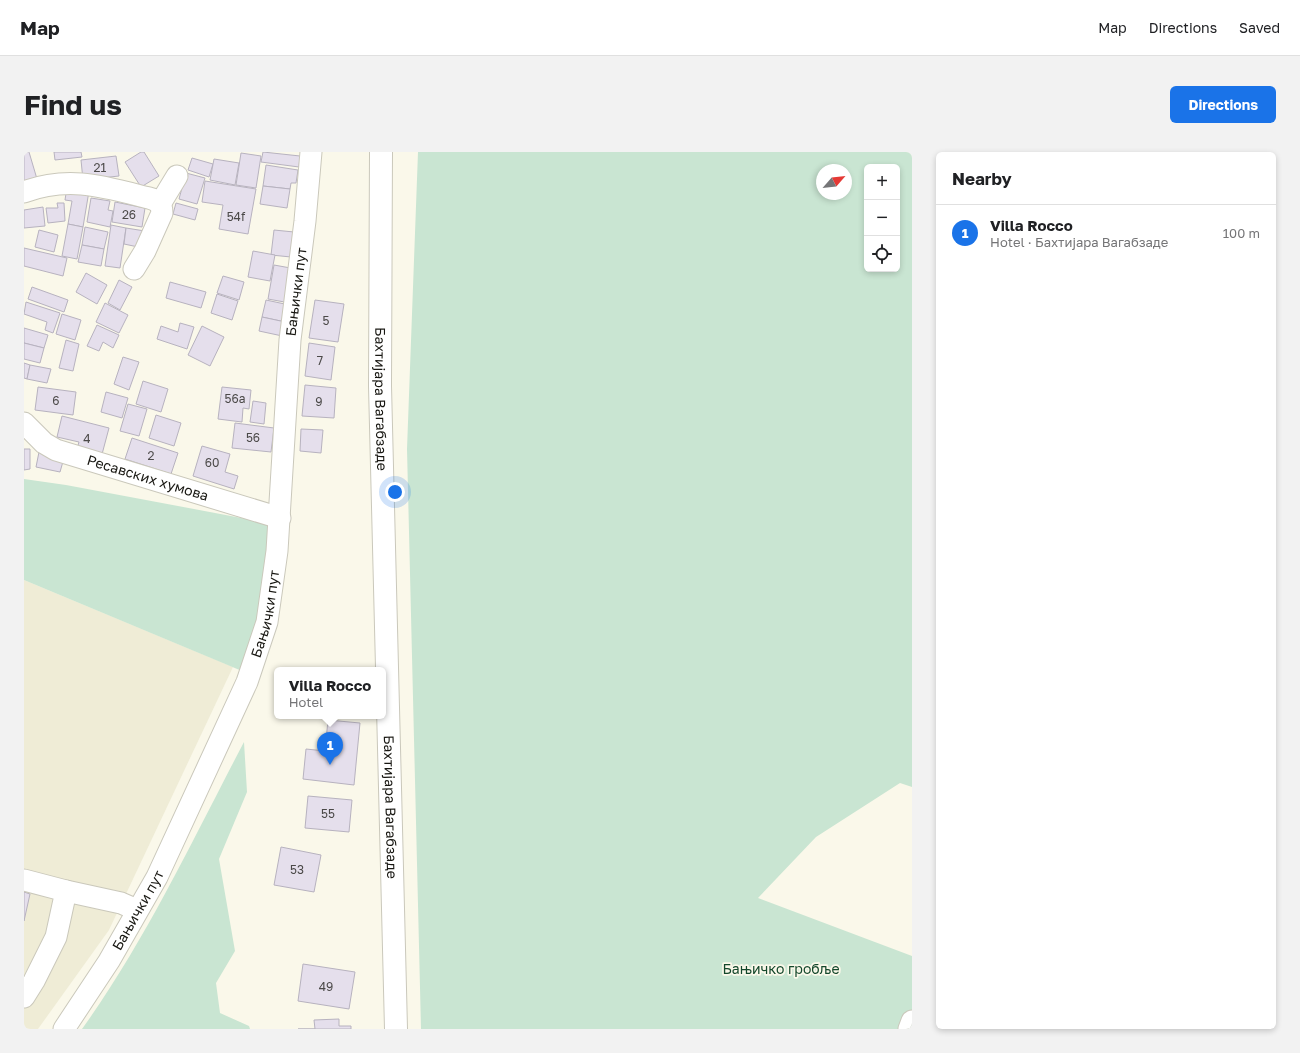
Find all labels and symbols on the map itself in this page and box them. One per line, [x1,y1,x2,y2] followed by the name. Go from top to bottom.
[94,160,107,175] house number: 21
[816,164,852,200] north arrow
[122,207,136,222] house number: 26
[227,209,246,224] house number: 54f
[282,246,310,337] street label: Бањички пут
[323,313,330,328] house number: 5
[372,327,391,471] street label: Бахтијара Вагабзаде
[317,353,323,368] house number: 7
[224,391,246,406] house number: 56a
[52,393,60,408] house number: 6
[315,394,323,409] house number: 9
[246,430,260,445] house number: 56
[83,431,91,446] house number: 4
[148,448,155,463] house number: 2
[85,451,211,504] street label: Ресавских хумова
[205,455,219,470] house number: 60
[385,482,405,502] your location
[247,569,282,660] street label: Бањички пут
[317,732,343,765] pin: 1
[381,735,401,879] street label: Бахтијара Вагабзаде
[321,806,335,821] house number: 55
[290,862,304,877] house number: 53
[108,867,167,953] street label: Бањички пут
[722,960,840,977] park label: Бањичко гробље
[319,979,333,994] house number: 49

